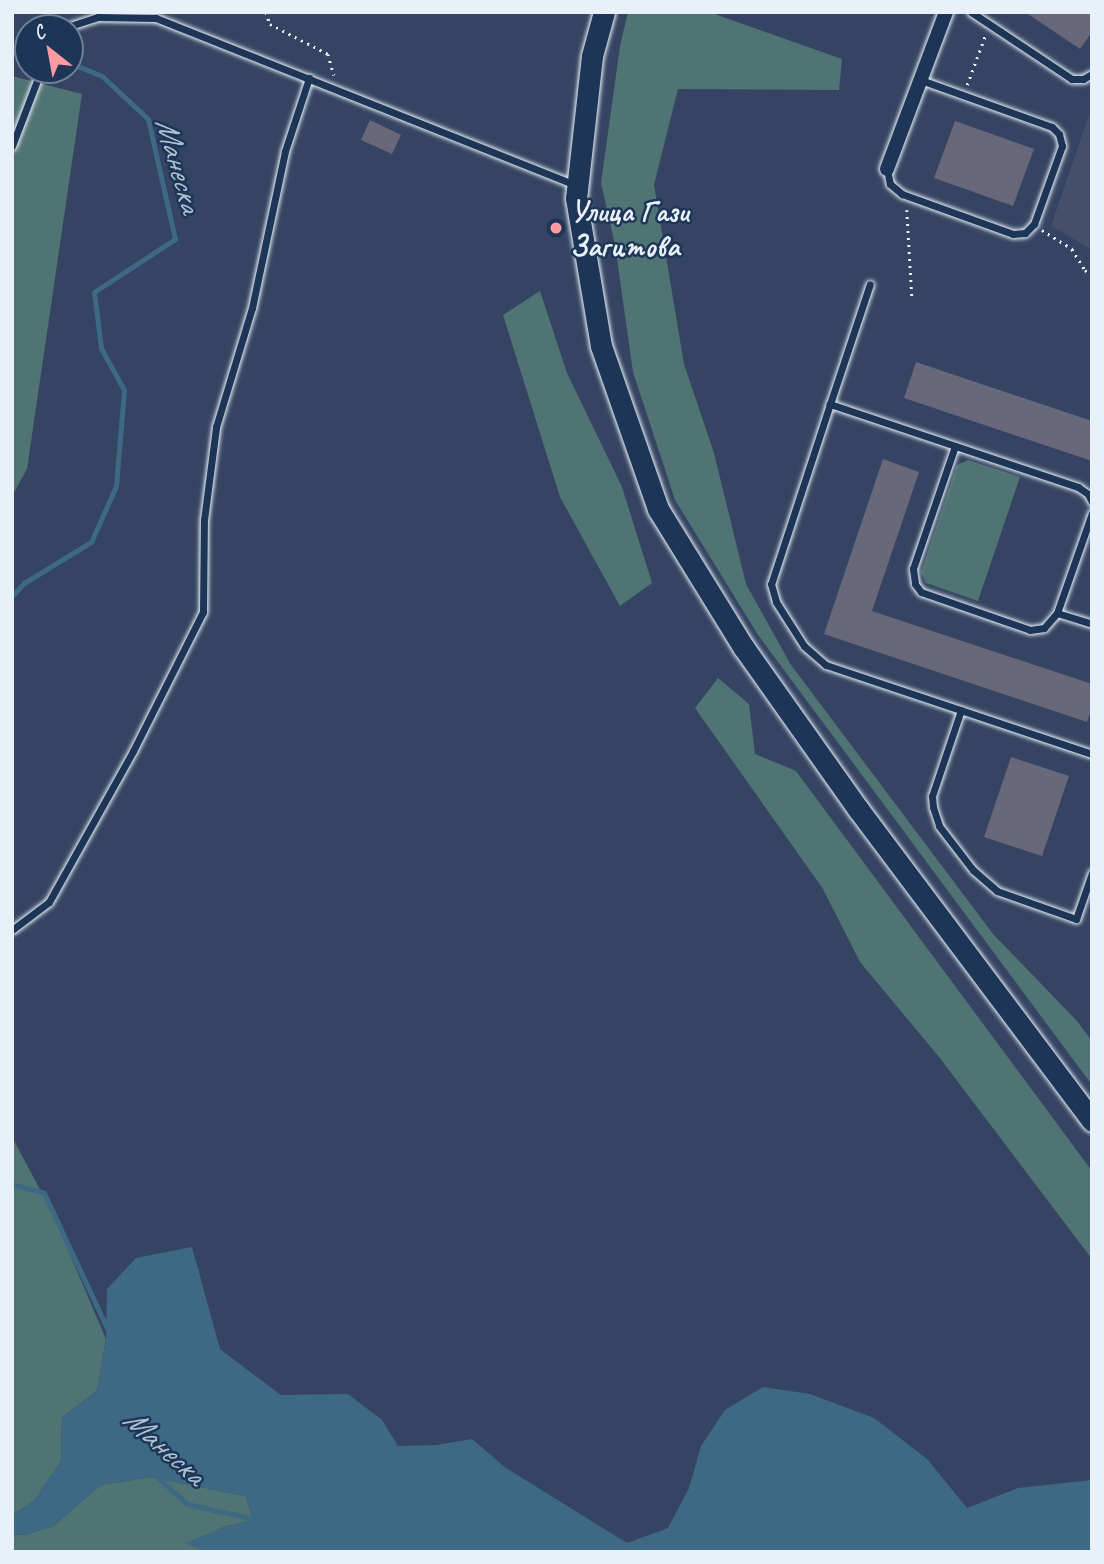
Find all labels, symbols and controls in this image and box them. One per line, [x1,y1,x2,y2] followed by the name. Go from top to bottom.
[14,14,84,84] north arrow
[29,20,49,45] text: С
[146,113,210,217] water label: Манеска
[570,193,686,264] place label: Улица Гази Загитова
[548,220,564,236] marker: Улица Гази Загитова
[115,1400,213,1494] water label: Манеска

